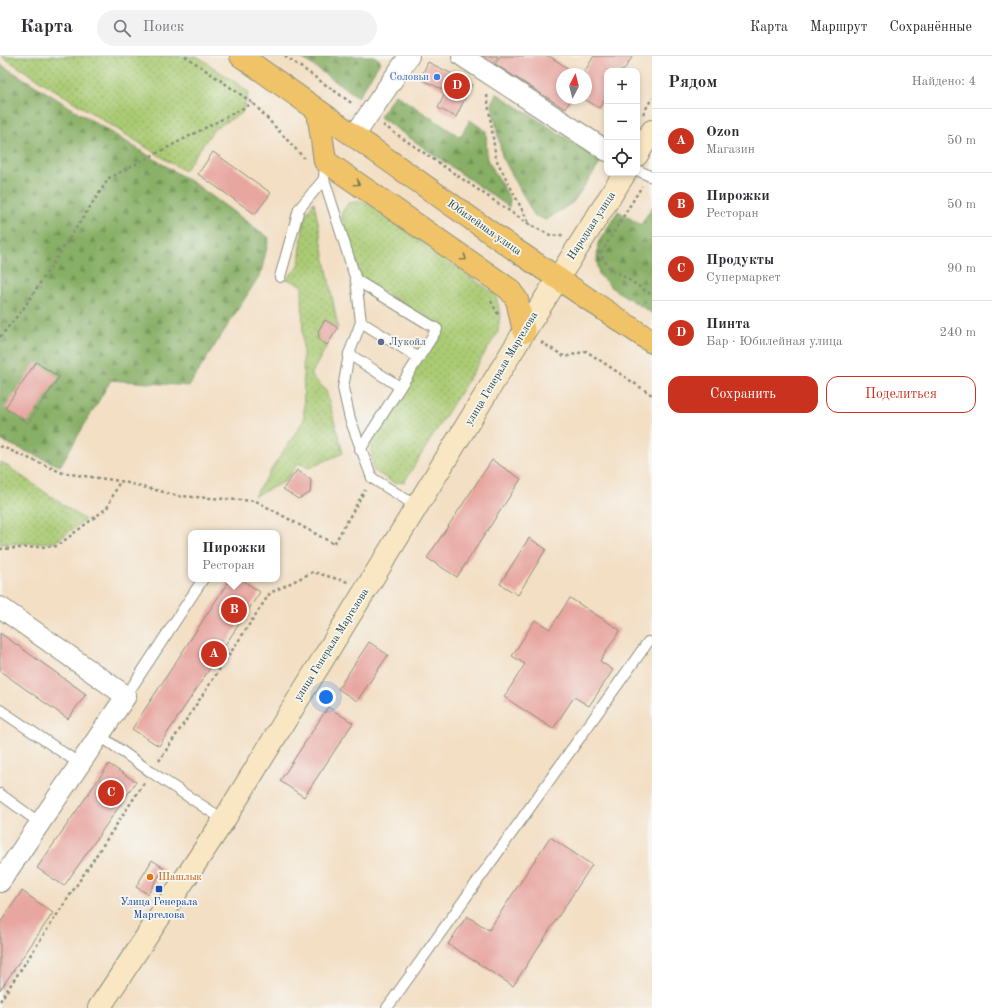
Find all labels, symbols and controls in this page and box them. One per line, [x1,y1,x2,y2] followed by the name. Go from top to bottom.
[97,10,377,46] search box
[111,17,133,39] icon: search
[20,18,73,37] text: Карта
[143,20,184,35] text: Поиск
[750,20,788,34] text: Карта
[810,20,867,34] text: Маршрут
[889,20,972,34] text: Сохранённые
[556,68,592,104] north arrow
[604,68,640,176] map controls
[604,68,640,104] button: +
[444,71,470,101] pin: D
[389,72,429,83] place label: Соловьи
[432,72,442,82] marker: Соловьи
[668,74,717,91] text: Рядом
[912,75,976,88] text: Найдено: 4
[604,104,640,140] button: −
[706,125,739,140] text: Ozon
[676,134,686,147] text: A
[947,134,976,147] text: 50 m
[604,140,640,176] button: locate
[706,143,755,156] text: Магазин
[353,178,360,186] one-way arrow
[706,189,770,204] text: Пирожки
[566,190,618,262] street label: Народная улица
[445,198,523,258] street label: Юбилейная улица
[676,198,686,211] text: B
[947,198,976,211] text: 50 m
[706,207,759,220] text: Ресторан
[459,253,466,260] one-way arrow
[706,253,774,268] text: Продукты
[677,262,685,275] text: C
[947,262,976,275] text: 90 m
[706,271,781,284] text: Супермаркет
[464,310,541,428] street label: улица Генерала Маргелова
[706,317,750,332] text: Пинта
[676,326,686,339] text: D
[939,326,976,339] text: 240 m
[706,335,842,348] text: Бар · Юбилейная улица
[376,337,386,347] marker: Лукойл
[389,337,426,348] place label: Лукойл
[668,376,818,413] button: Сохранить
[826,376,976,413] button: Поделиться
[188,530,280,582] popup
[202,541,266,556] text: Пирожки
[202,559,255,572] text: Ресторан
[293,586,371,703] street label: улица Генерала Маргелова
[221,595,247,625] pin: B
[201,639,227,669] pin: A
[316,687,336,707] your location
[98,778,124,808] pin: C
[145,872,155,882] marker: Шашлык
[158,872,202,883] place label: Шашлык
[154,884,164,894] marker: Улица Генерала Маргелова
[120,897,198,921] place label: Улица Генерала Маргелова

